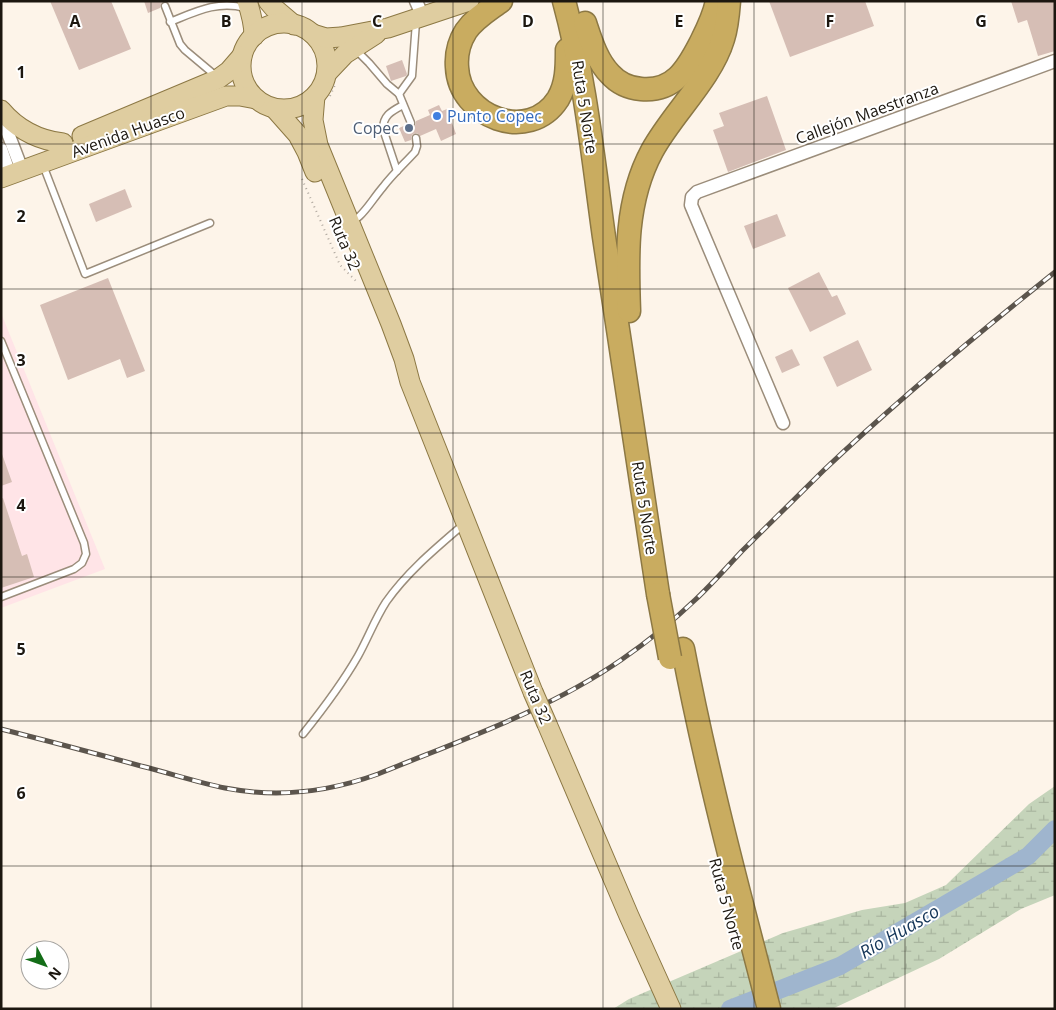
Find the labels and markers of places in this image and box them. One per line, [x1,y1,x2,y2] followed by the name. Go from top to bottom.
[447,105,542,127] place label: Punto Copec
[431,110,443,122] marker: Punto Copec
[353,117,399,139] place label: Copec
[403,122,415,134] marker: Copec

